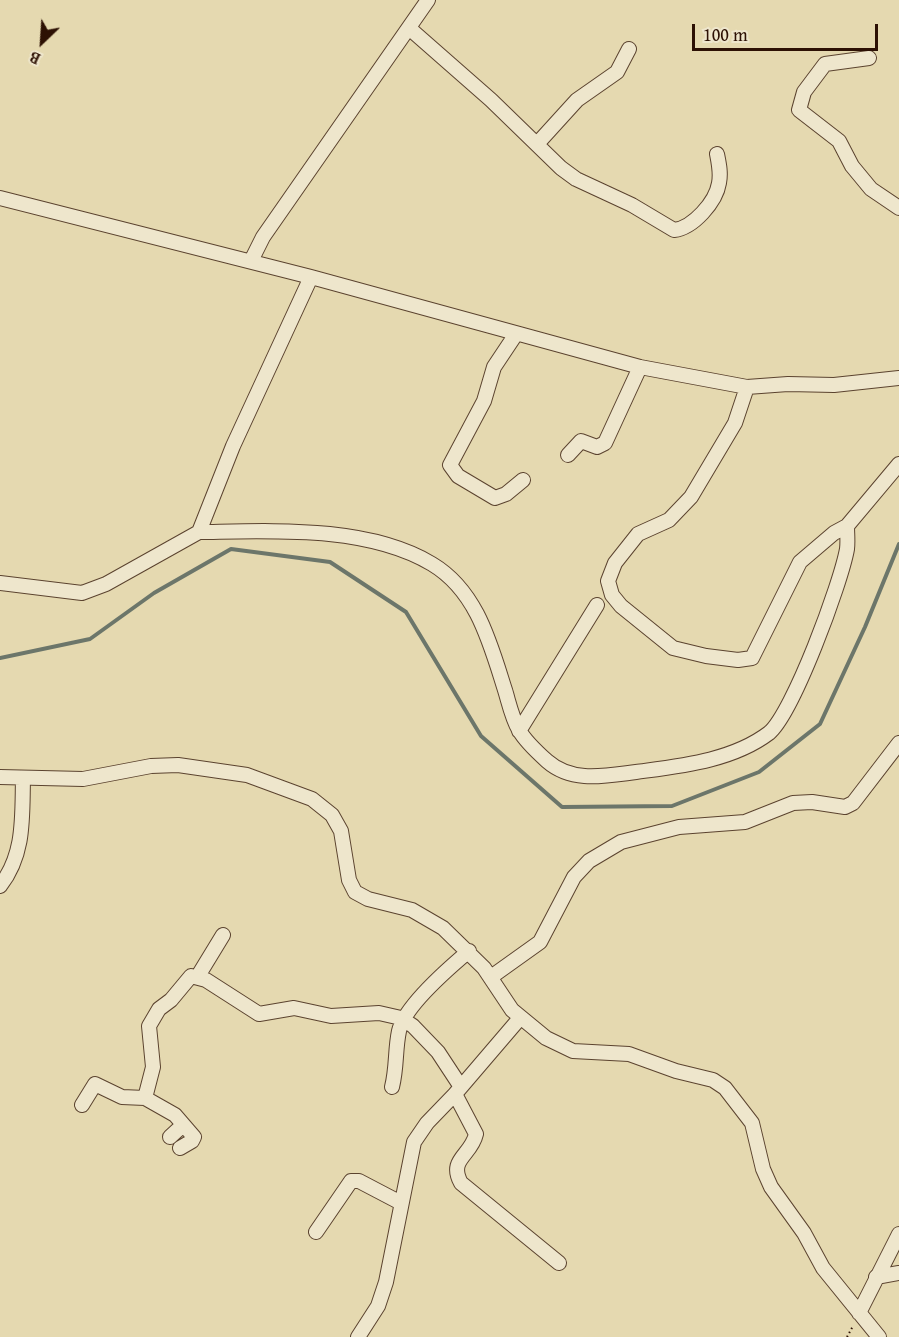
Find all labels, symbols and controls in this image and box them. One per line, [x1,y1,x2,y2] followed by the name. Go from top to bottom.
[12,12,72,72] north arrow
[695,12,881,50] scale bar
[703,21,748,48] text: 100 m
[25,45,44,71] text: B

